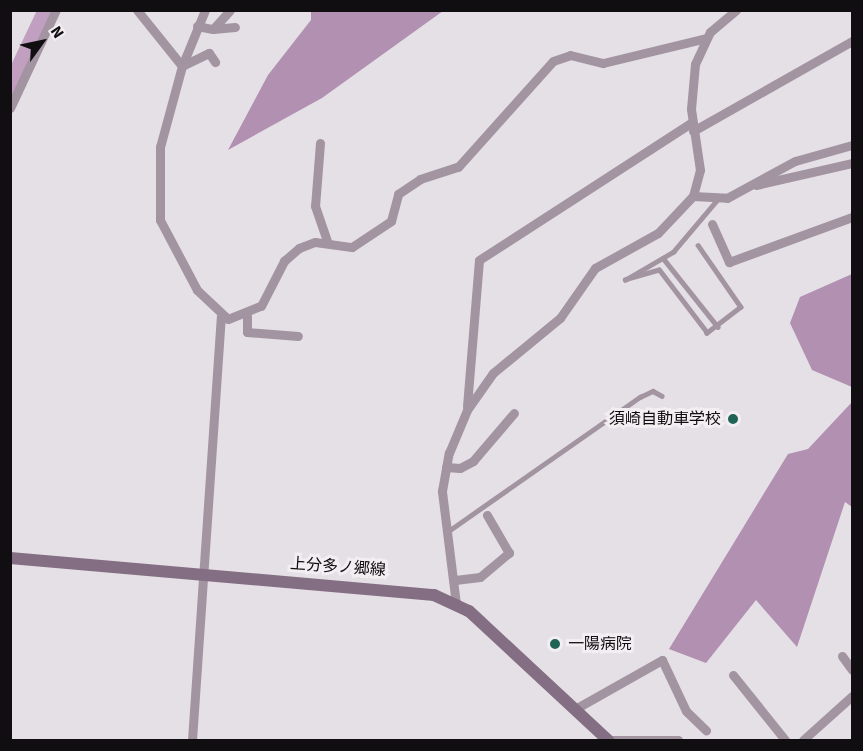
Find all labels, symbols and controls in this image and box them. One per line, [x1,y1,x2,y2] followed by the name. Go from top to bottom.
[12,12,72,72] north arrow
[45,22,69,43] text: N
[609,409,721,429] place label: 須崎自動車学校
[726,412,740,426] marker: 須崎自動車学校
[289,554,387,580] street label: 上分多ノ郷線
[568,634,632,654] place label: 一陽病院
[546,635,564,653] marker: 一陽病院

